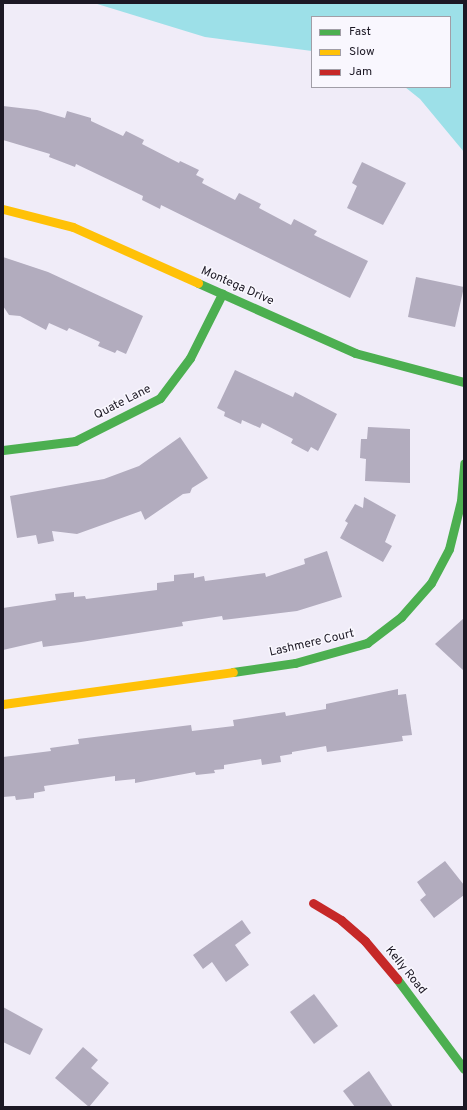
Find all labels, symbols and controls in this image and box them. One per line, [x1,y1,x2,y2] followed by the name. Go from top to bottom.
[311,16,451,88] legend
[349,24,371,40] text: Fast
[349,44,375,60] text: Slow
[349,64,372,80] text: Jam
[198,264,276,310] street label: Montega Drive
[92,383,154,423] street label: Quate Lane
[268,627,356,661] street label: Lashmere Court
[381,944,429,998] street label: Kelly Road

